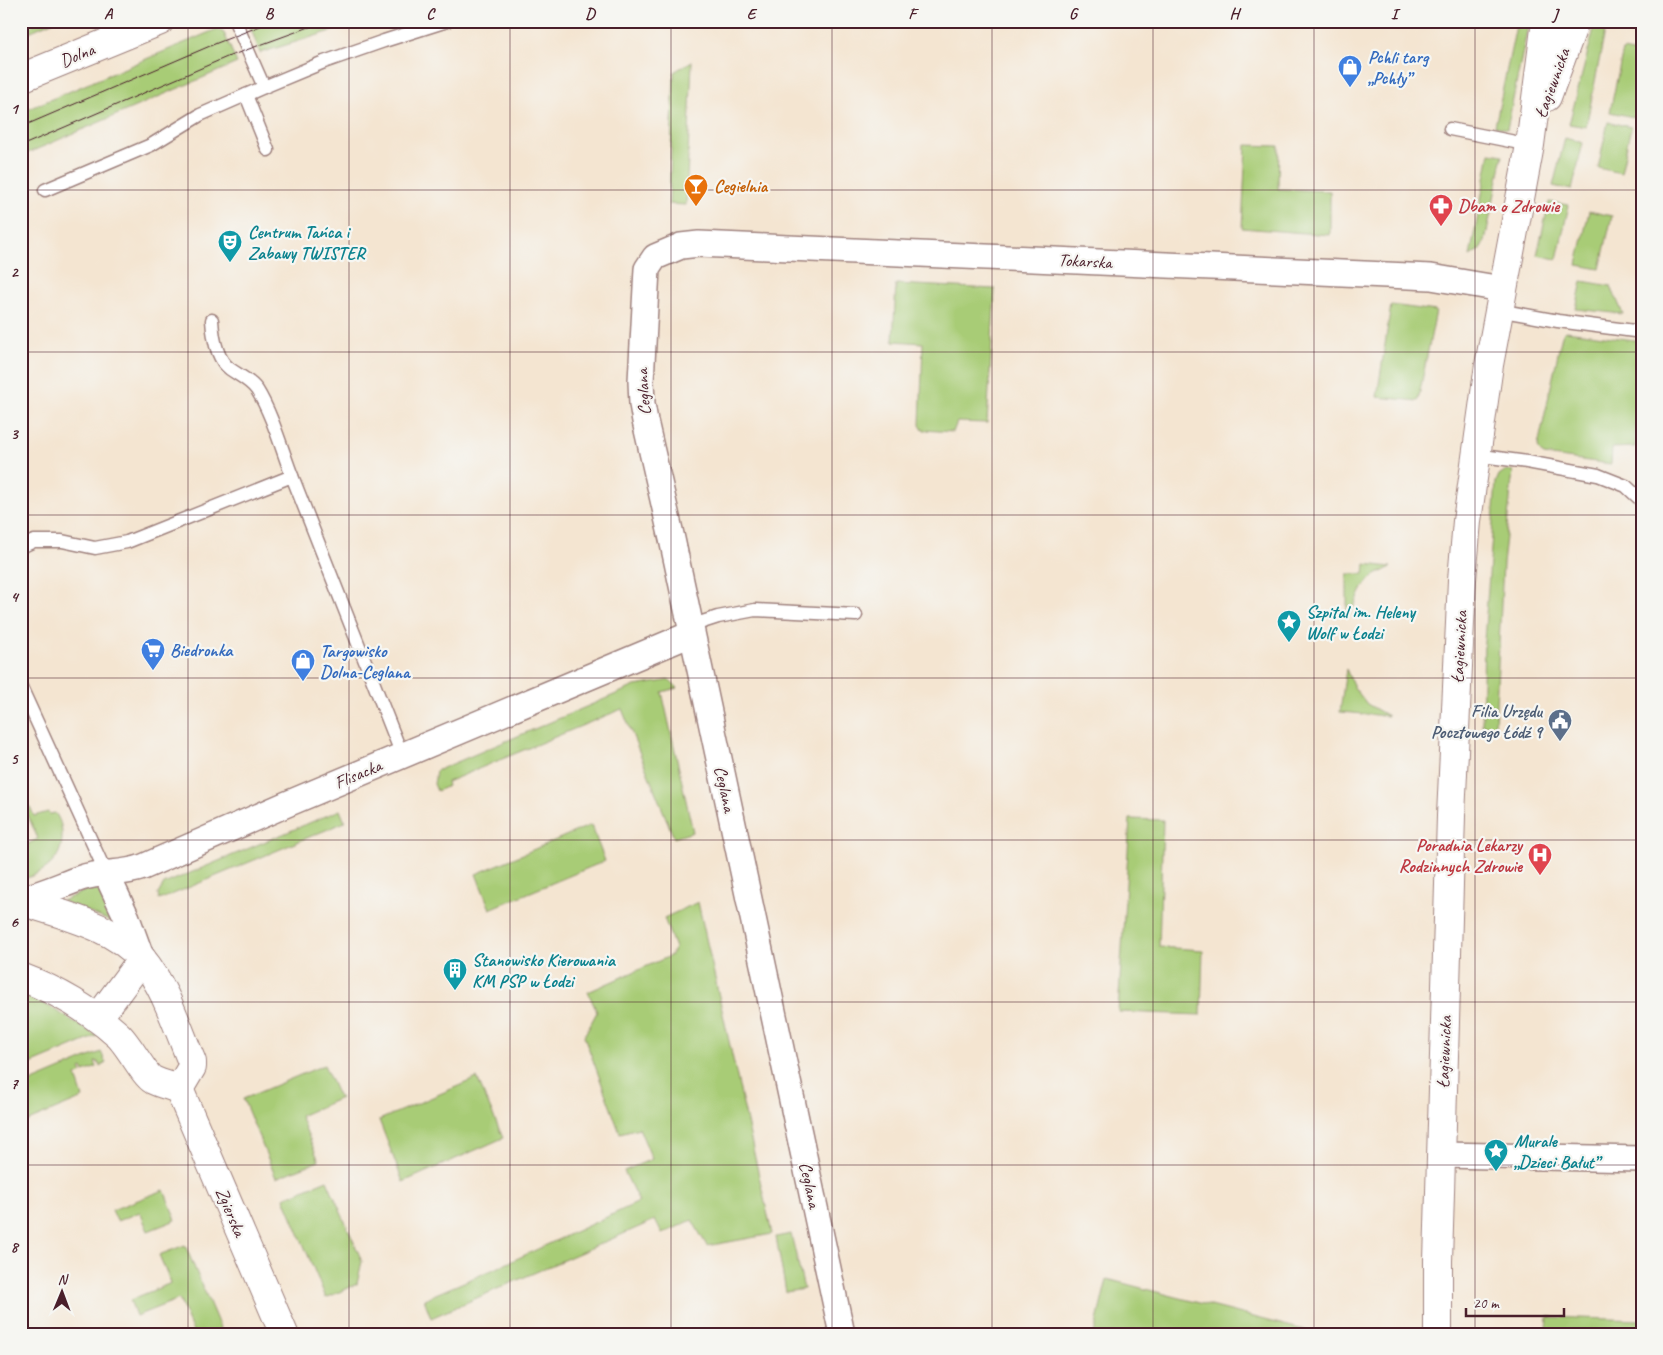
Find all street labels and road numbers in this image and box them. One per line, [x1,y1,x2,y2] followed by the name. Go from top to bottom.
[57,38,99,72] street label: Dolna
[1529,44,1575,121] street label: Łagiewnicka
[1058,249,1114,273] street label: Tokarska
[630,366,656,416] street label: Ceglana
[1446,609,1472,684] street label: Łagiewnicka
[331,754,386,794] street label: Flisacka
[709,764,741,816] street label: Ceglana
[1432,1014,1456,1088] street label: Łagiewnicka
[794,1160,826,1212] street label: Ceglana
[211,1184,252,1241] street label: Zgierska

